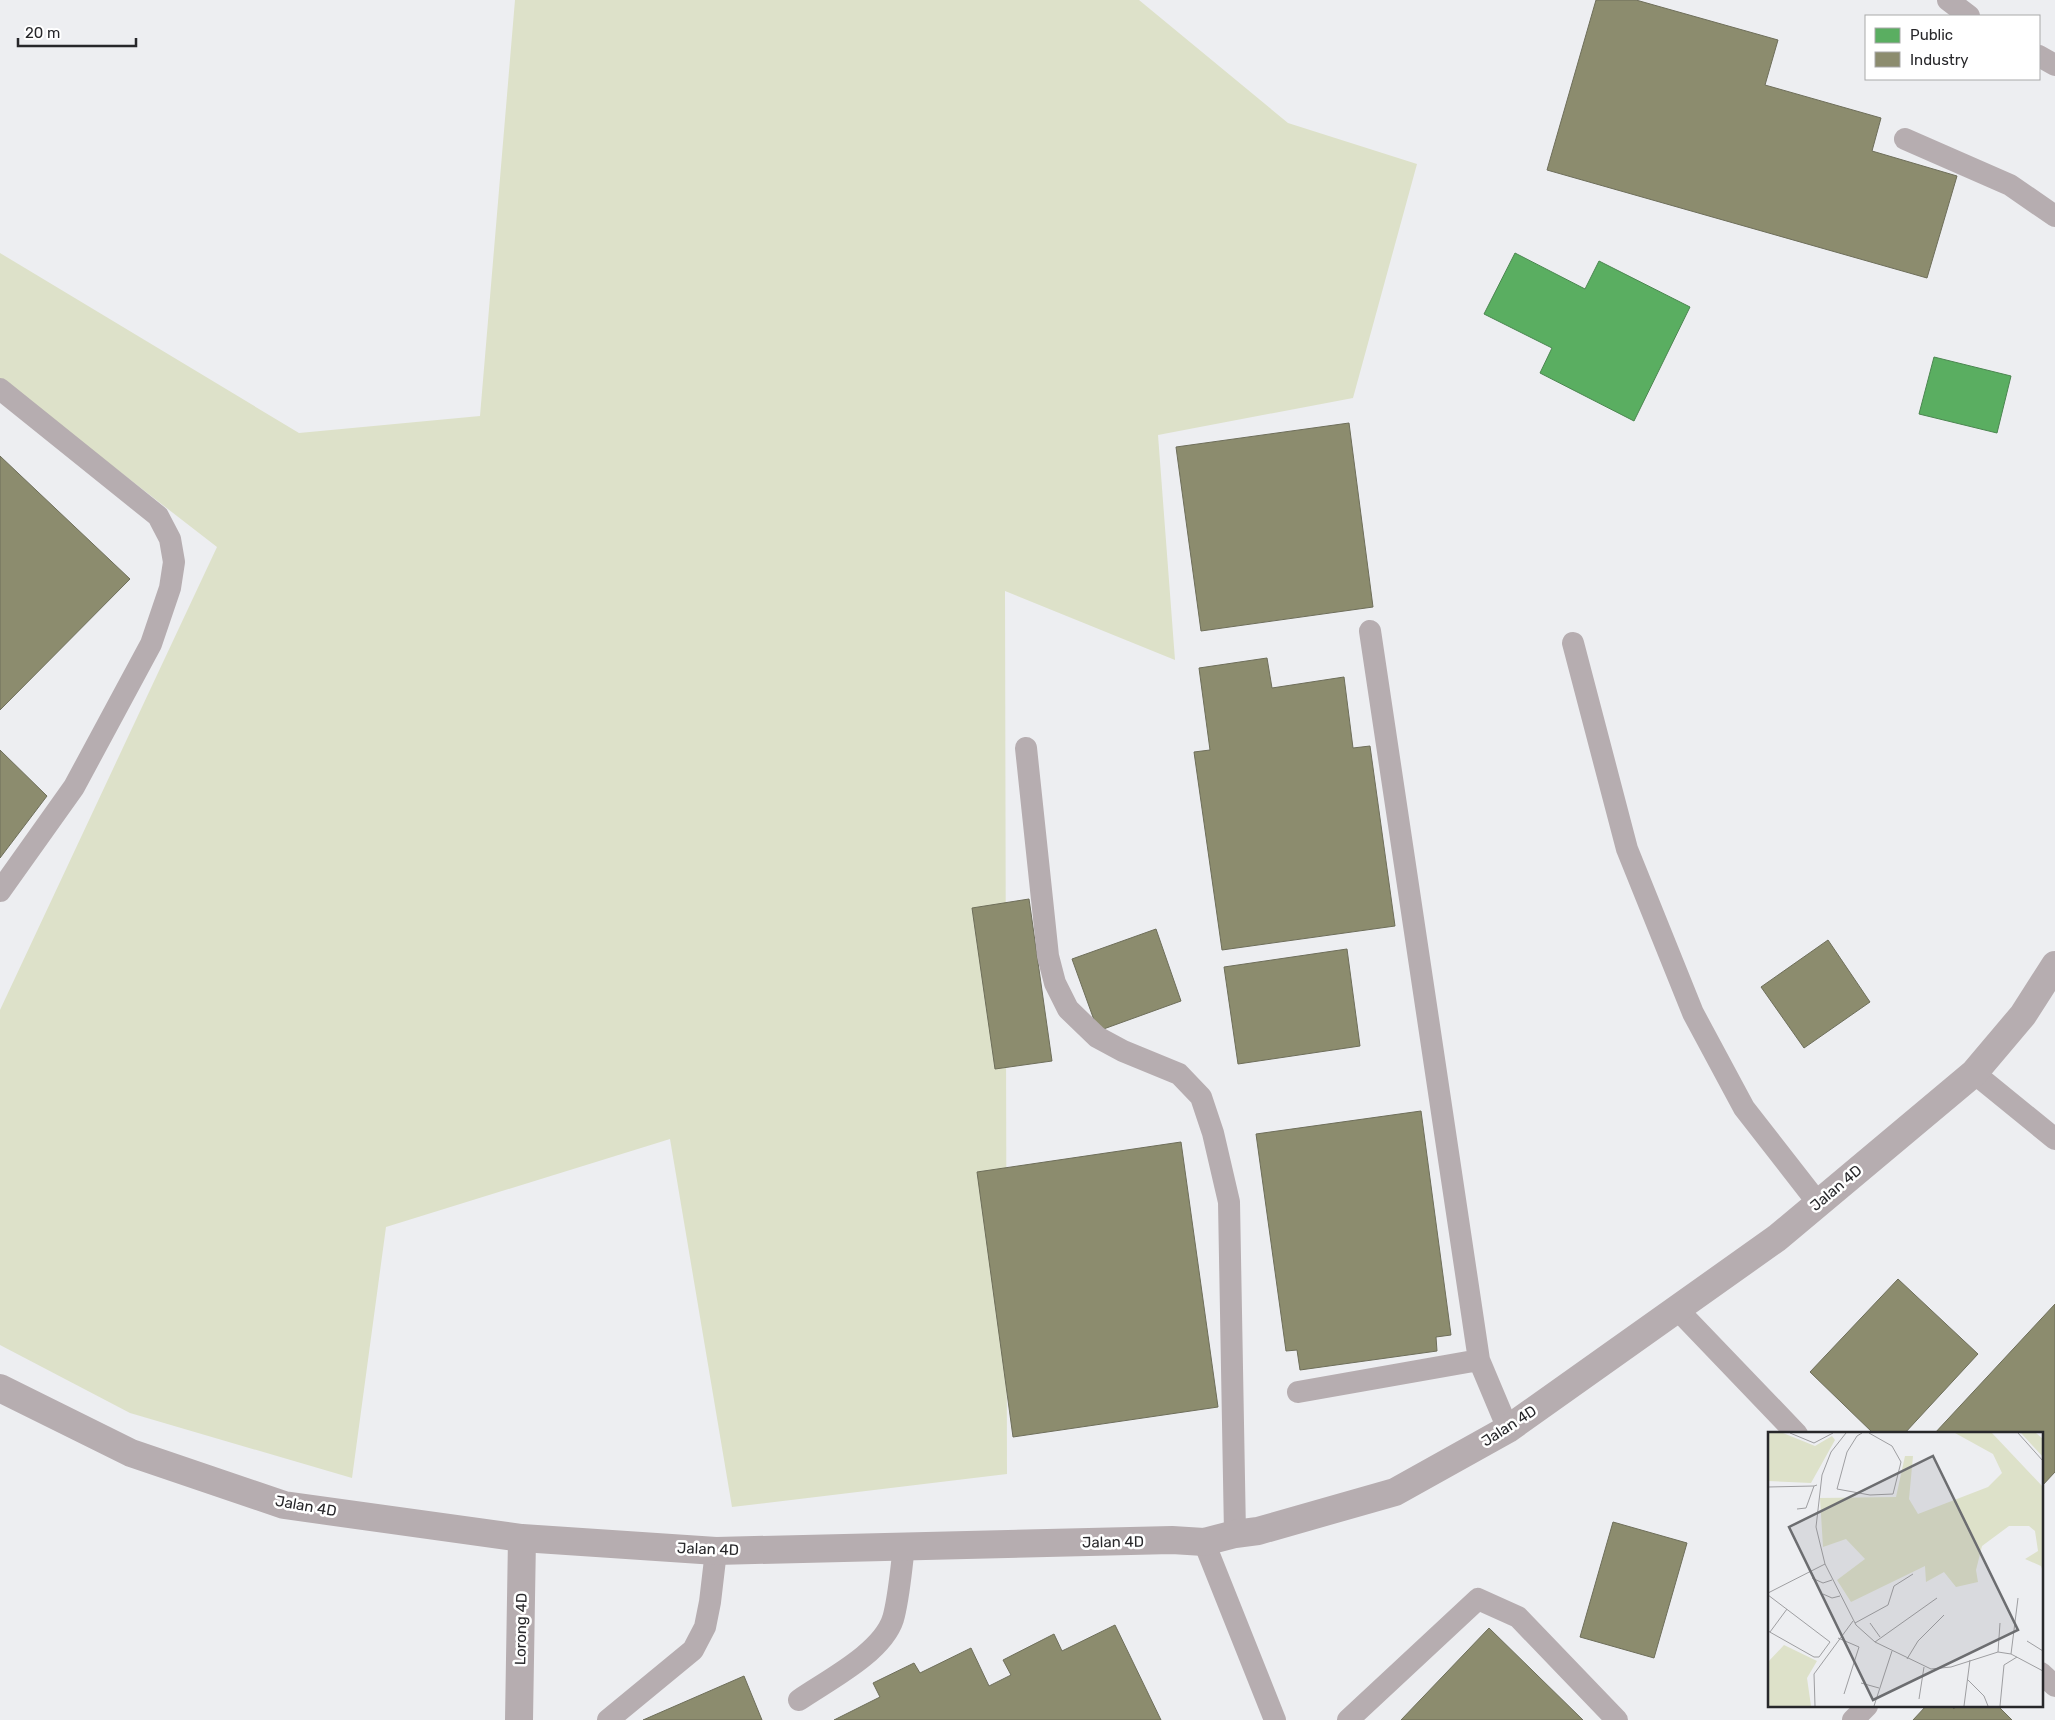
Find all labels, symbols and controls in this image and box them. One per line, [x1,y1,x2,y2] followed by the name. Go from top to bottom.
[18,15,135,47] scale bar
[1865,15,2040,80] legend
[25,24,60,42] text: 20 m
[1910,26,1953,44] text: Public
[1910,51,1969,69] text: Industry
[1806,1161,1866,1215] street label: Jalan 4D
[1478,1402,1540,1450] street label: Jalan 4D
[1768,1432,2042,1708] inset map
[274,1492,338,1520] street label: Jalan 4D
[1082,1532,1144,1552] street label: Jalan 4D
[677,1539,739,1559] street label: Jalan 4D
[511,1593,531,1665] street label: Lorong 4D

